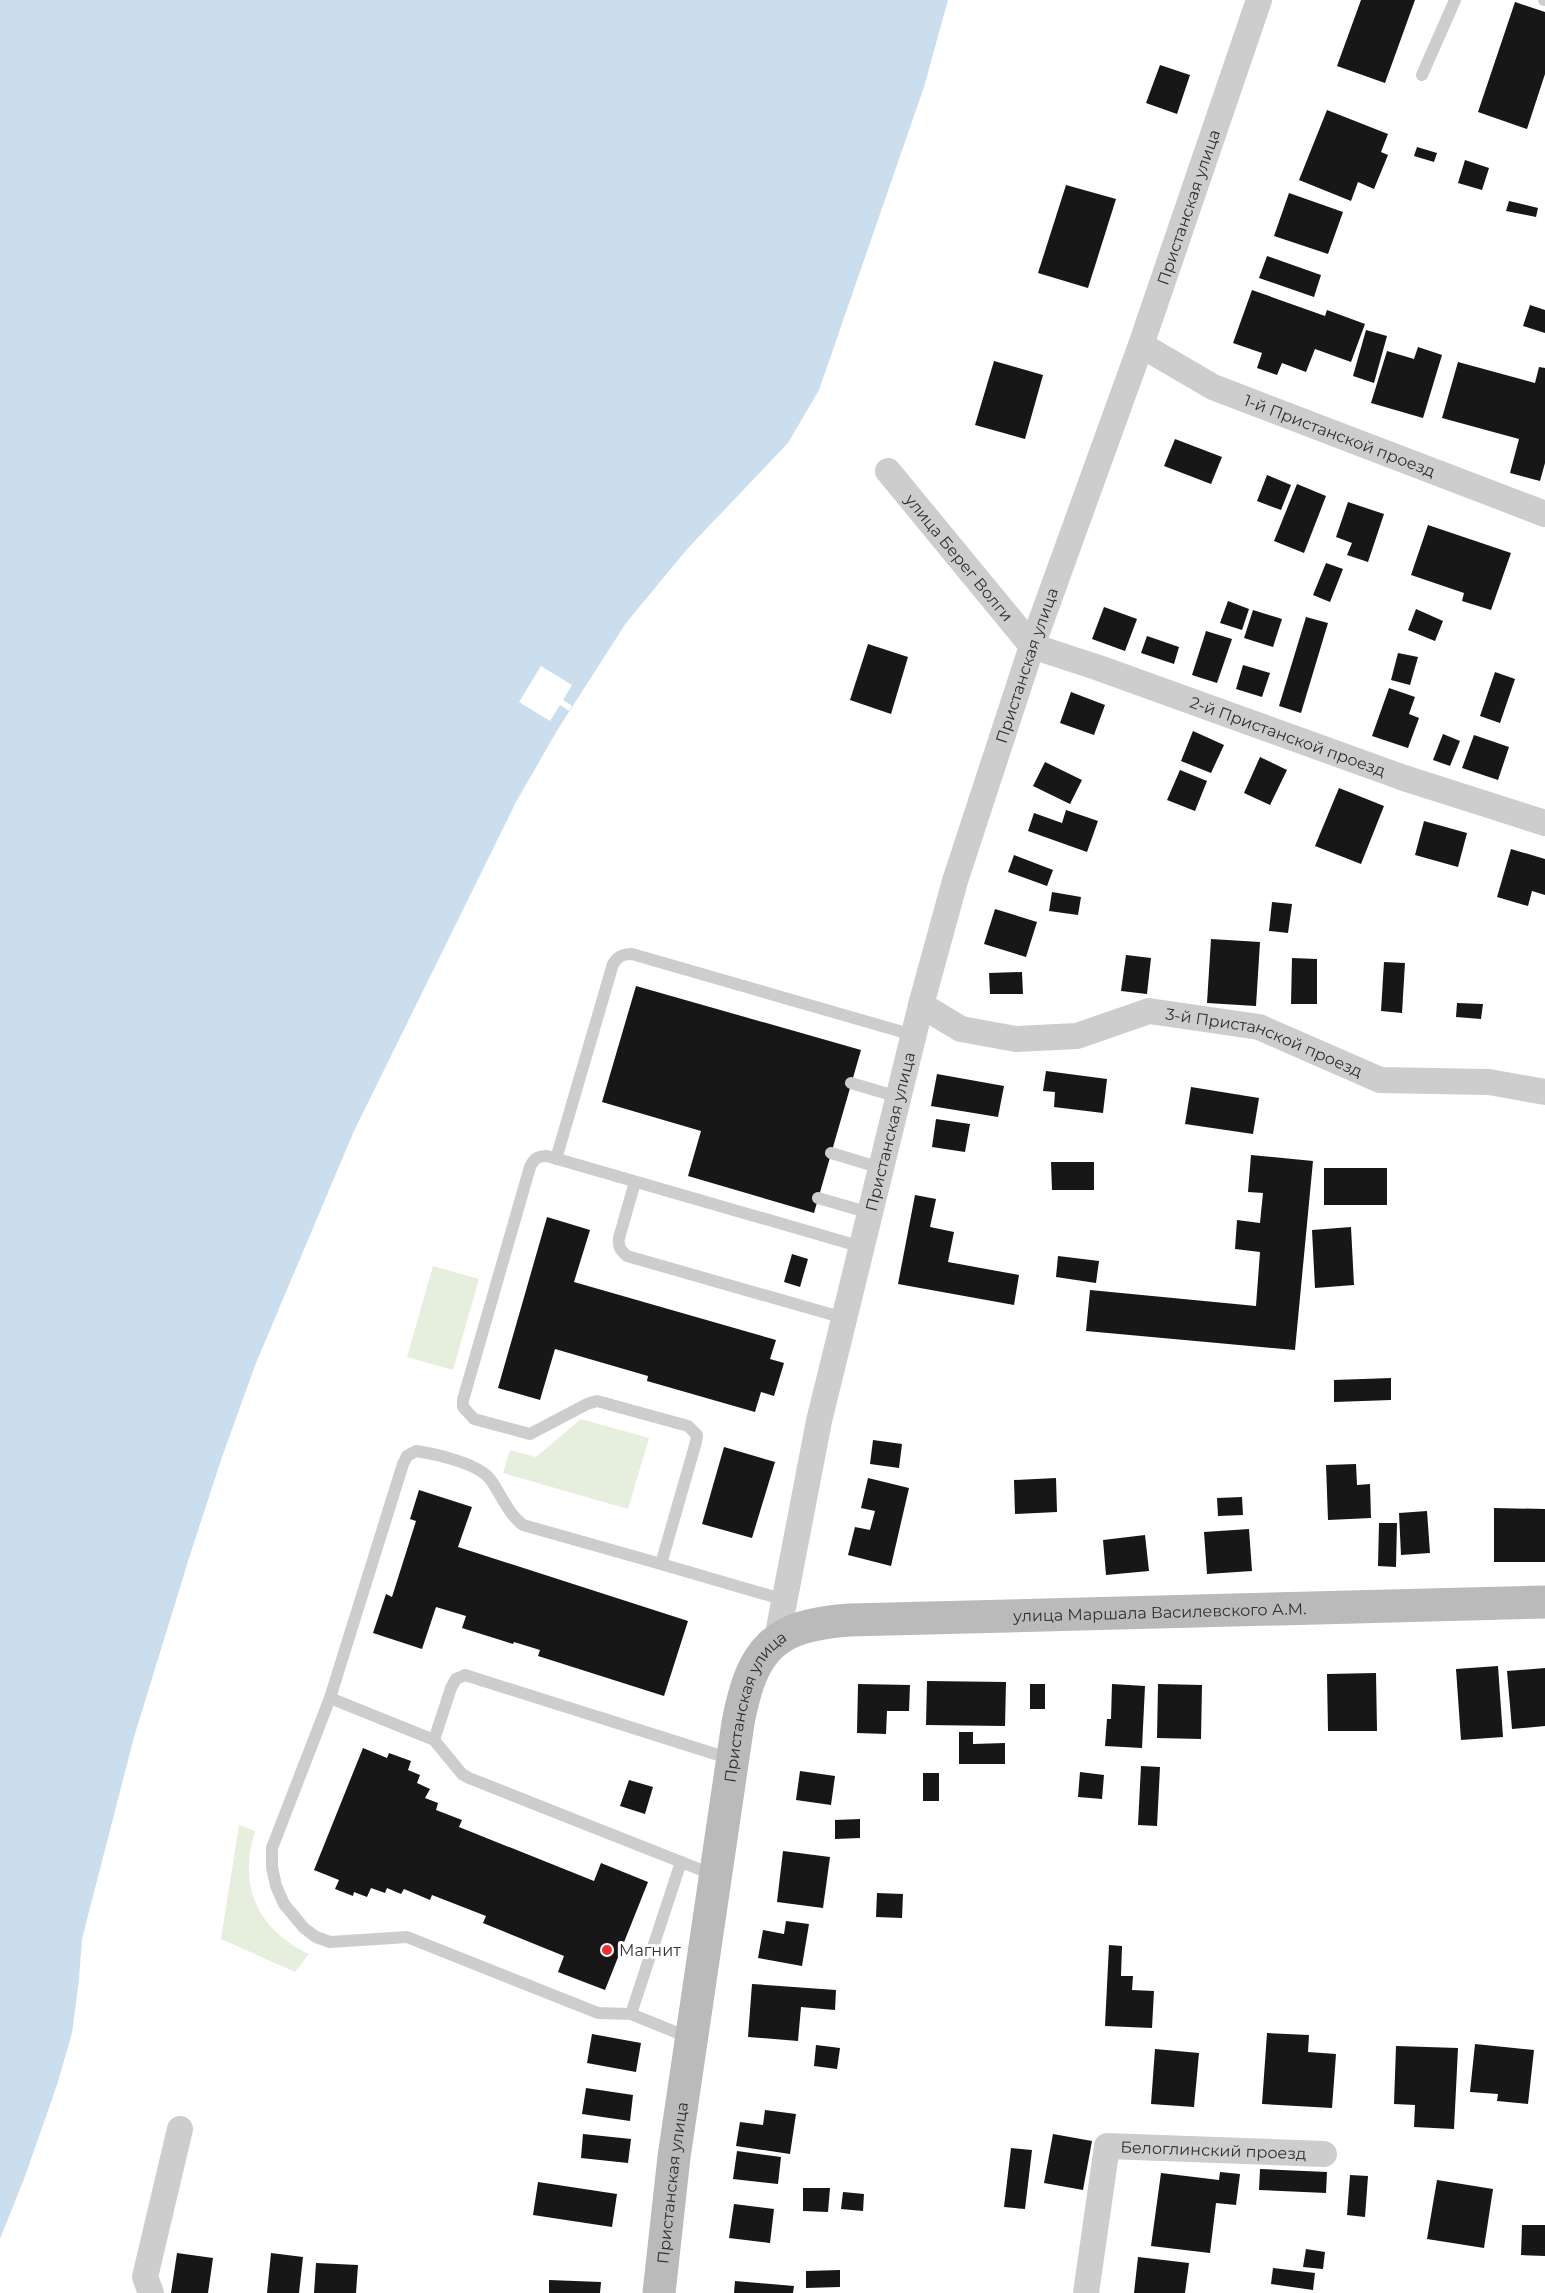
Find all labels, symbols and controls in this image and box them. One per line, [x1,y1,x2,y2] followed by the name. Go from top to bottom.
[1153,127,1224,288] street label: Пристанская улица
[1241,391,1438,481] street label: 1-й Пристанской проезд
[900,490,1017,625] street label: улица Берег Волги
[992,585,1062,746] street label: Пристанская улица
[1187,693,1388,781] street label: 2-й Пристанской проезд
[1164,1005,1365,1081] street label: 3-й Пристанской проезд
[862,1050,919,1213] street label: Пристанская улица
[1012,1599,1307,1626] street label: улица Маршала Василевского А.М.
[720,1627,790,1784] street label: Пристанская улица
[619,1941,681,1960] place label: Магнит
[600,1943,614,1957] marker: Магнит
[653,2101,692,2265] street label: Пристанская улица
[1120,2138,1307,2163] street label: Белоглинский проезд

